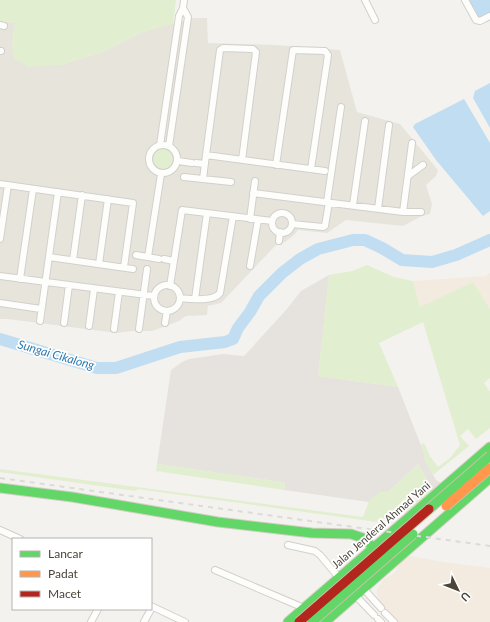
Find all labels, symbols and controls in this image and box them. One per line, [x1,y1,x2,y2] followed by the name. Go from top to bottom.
[16,336,96,373] water label: Sungai Cikalong
[329,478,433,571] street label: Jalan Jenderal Ahmad Yani
[12,538,152,610] legend
[48,546,84,561] text: Lancar
[48,566,79,581] text: Padat
[438,570,478,610] north arrow
[48,586,82,601] text: Macet
[458,590,473,605] text: U

